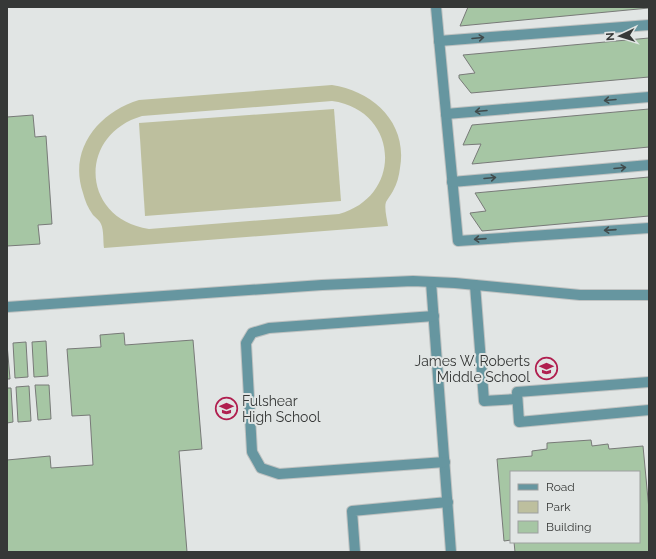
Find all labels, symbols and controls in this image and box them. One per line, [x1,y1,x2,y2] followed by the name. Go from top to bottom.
[600,16,640,56] north arrow
[604,32,617,41] text: N
[471,35,484,42] one-way arrow
[604,97,617,104] one-way arrow
[475,108,488,115] one-way arrow
[613,164,626,171] one-way arrow
[483,175,496,182] one-way arrow
[604,227,617,234] one-way arrow
[474,236,487,243] one-way arrow
[415,353,530,385] place label: James W. Roberts Middle School
[533,356,559,382] school or university icon: James W. Roberts Middle School
[242,393,321,425] place label: Fulshear High School
[214,396,240,422] school or university icon: Fulshear High School
[510,471,640,543] legend
[546,480,575,494] text: Road
[546,500,571,514] text: Park
[546,520,592,534] text: Building

